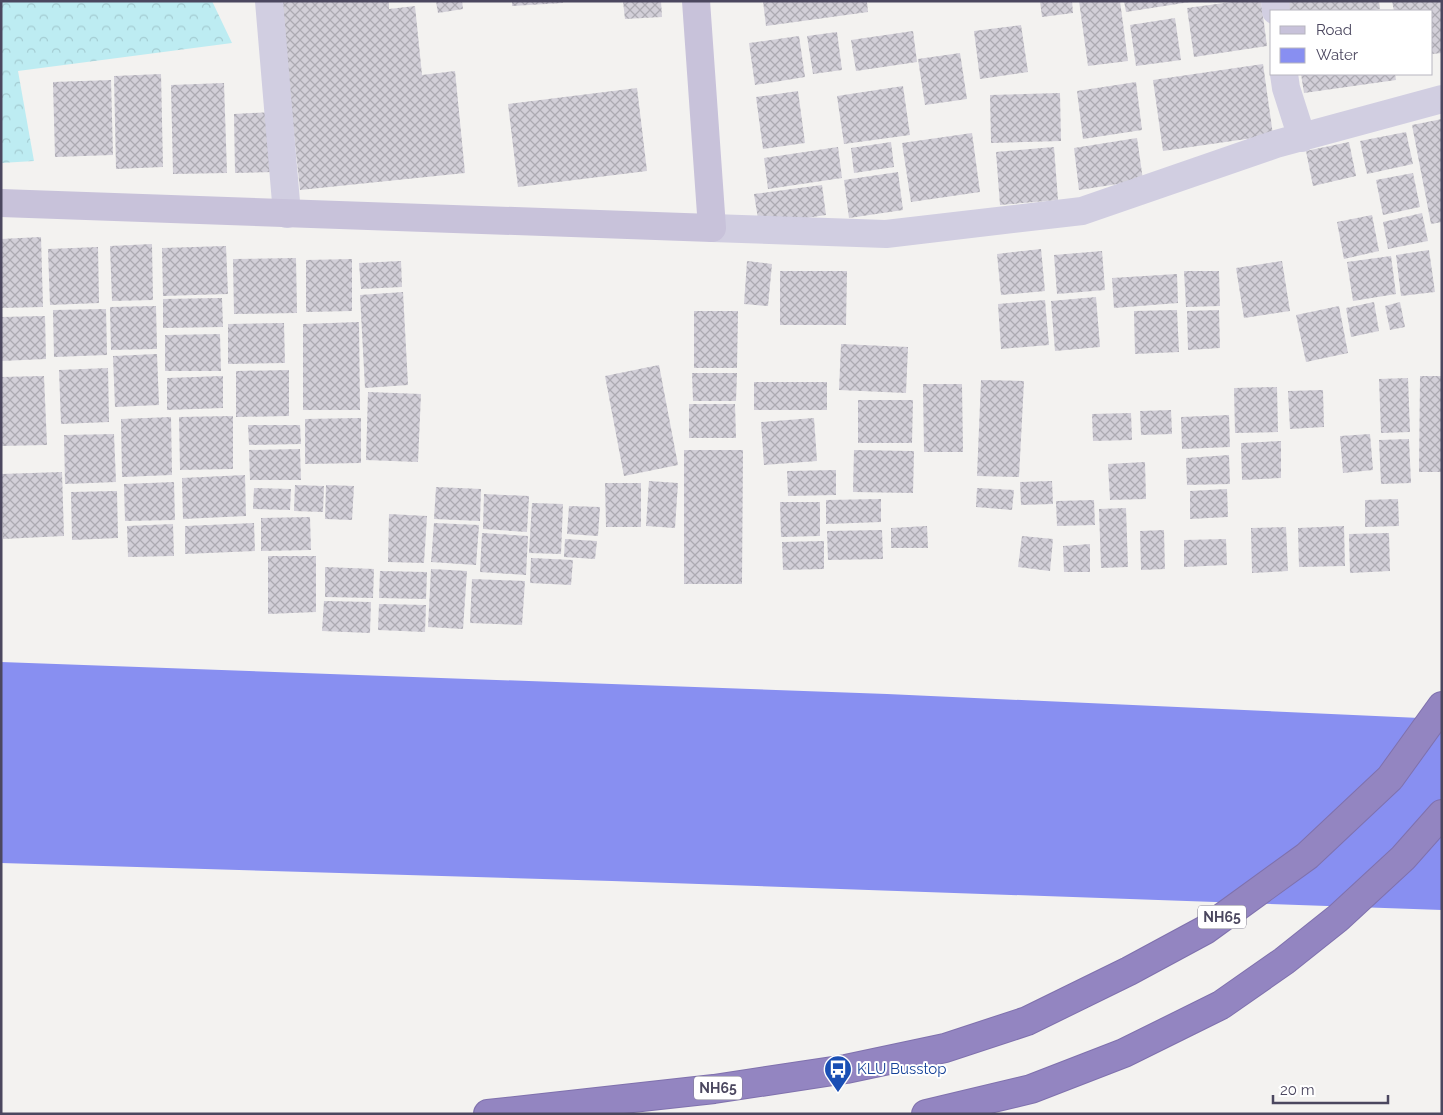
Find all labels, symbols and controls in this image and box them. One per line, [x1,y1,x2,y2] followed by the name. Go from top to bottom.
[1270,10,1433,75] legend
[1316,21,1352,39] text: Road
[1316,46,1359,64] text: Water
[1198,906,1246,929] road number: NH65
[823,1054,853,1093] bus stop icon: KLU Busstop
[857,1060,947,1078] place label: KLU Busstop
[1273,1072,1388,1104] scale bar
[694,1076,742,1100] road number: NH65
[1280,1081,1315,1099] text: 20 m

